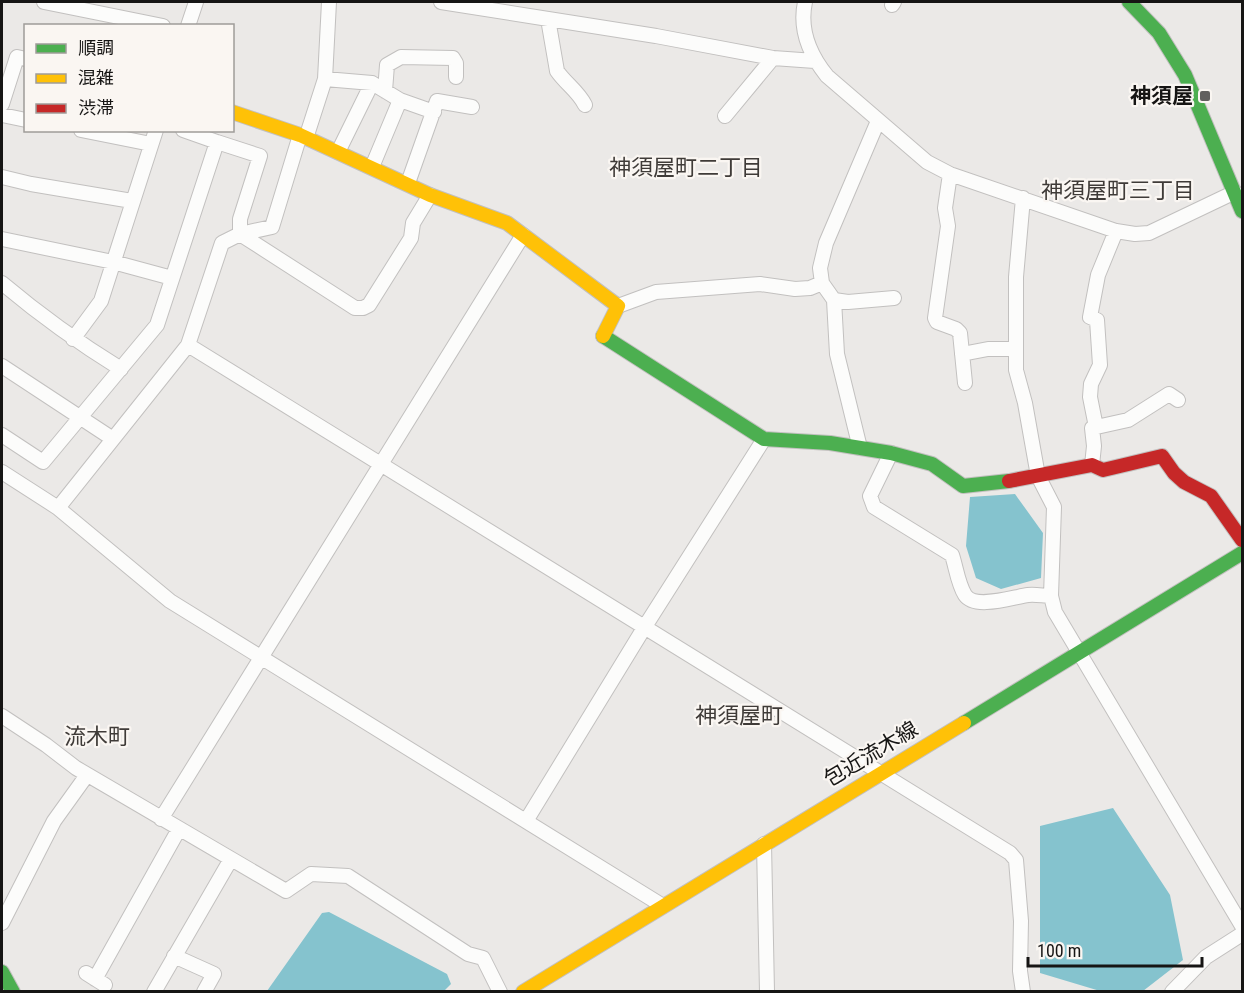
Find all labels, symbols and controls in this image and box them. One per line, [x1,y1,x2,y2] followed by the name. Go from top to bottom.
[24,24,234,132] legend
[78,37,114,58] text: 順調
[78,67,114,88] text: 混雑
[1130,84,1193,108] place label: 神須屋
[1198,89,1212,103] marker: 神須屋
[78,97,114,118] text: 渋滞
[609,155,763,180] district label: 神須屋町二丁目
[1041,178,1195,203] district label: 神須屋町三丁目
[695,703,783,728] district label: 神須屋町
[820,717,922,791] street label: 包近流木線
[64,724,130,749] district label: 流木町
[1028,930,1202,968] scale bar
[1037,940,1081,961] text: 100 m

